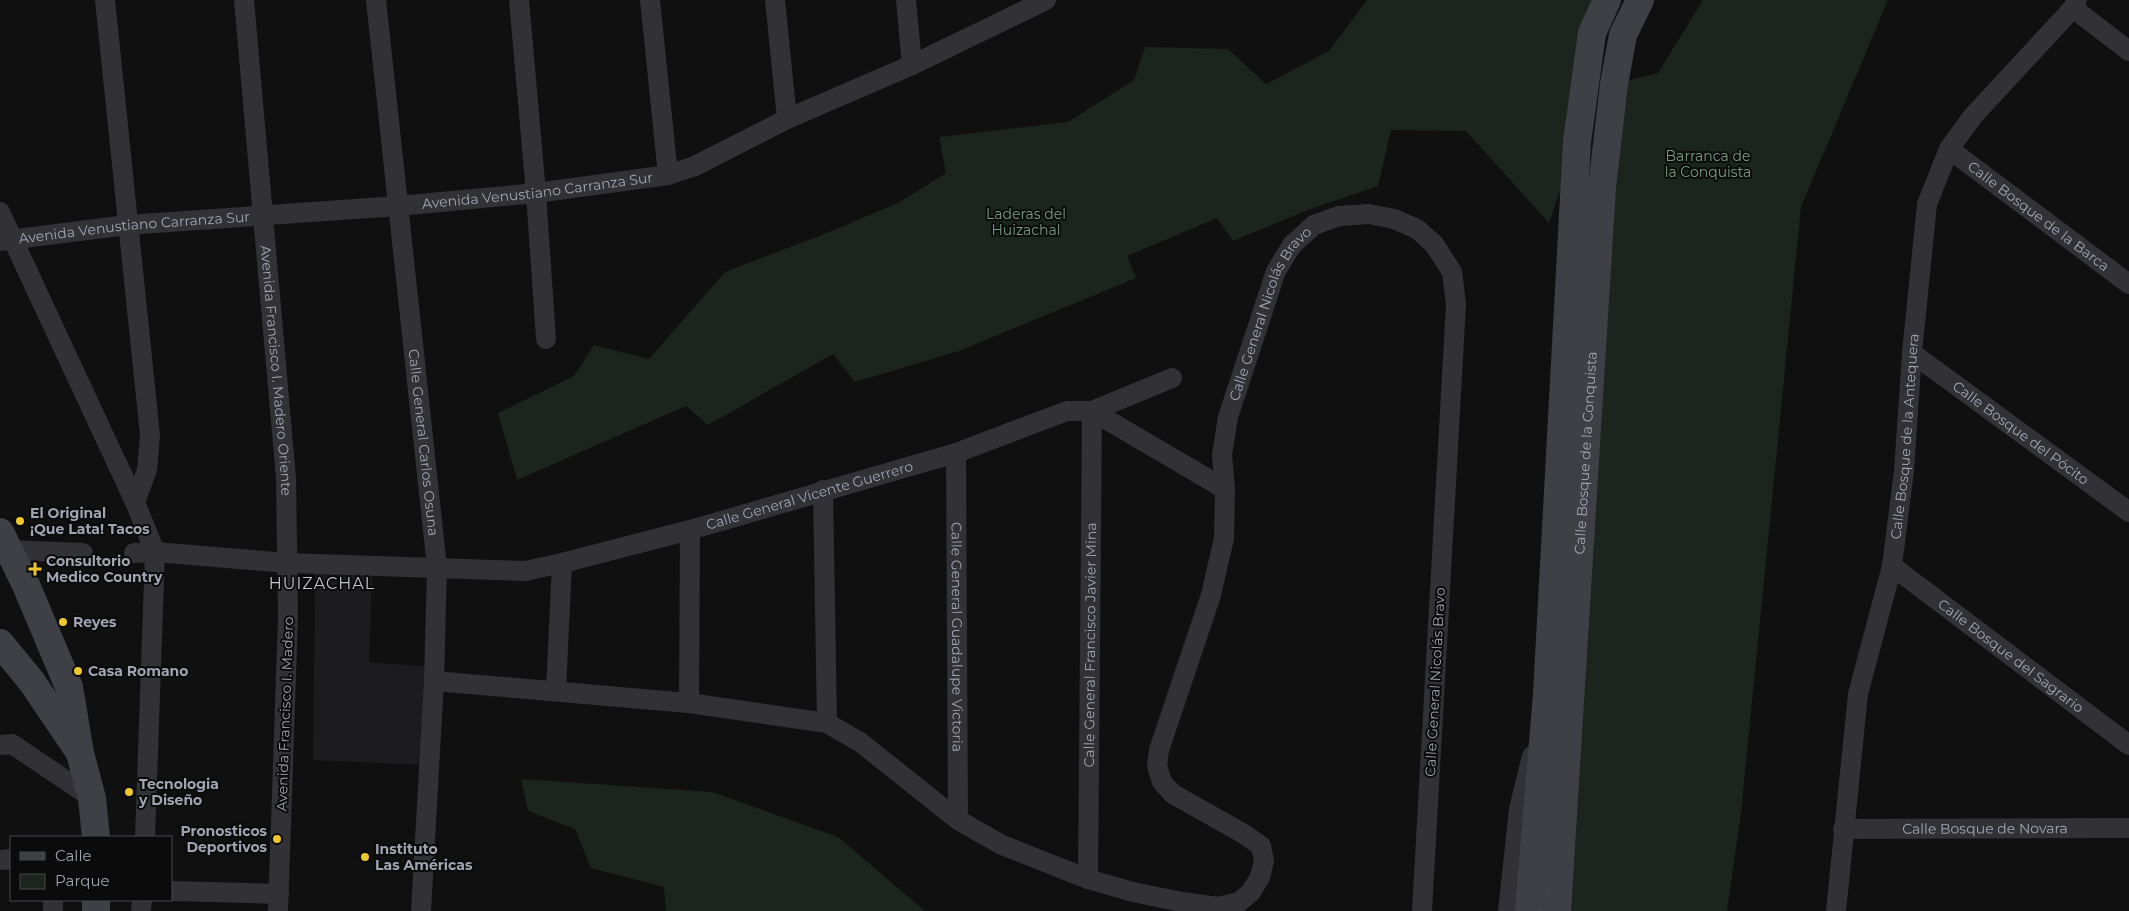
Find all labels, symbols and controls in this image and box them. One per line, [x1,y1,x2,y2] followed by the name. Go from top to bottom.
[1665,147,1751,181] park label: Barranca de la Conquista
[1964,157,2113,275] street label: Calle Bosque de la Barca
[421,168,654,213] street label: Avenida Venustiano Carranza Sur
[986,205,1066,239] park label: Laderas del Huizachal
[18,207,251,248] street label: Avenida Venustiano Carranza Sur
[1225,223,1315,403] street label: Calle General Nicolás Bravo
[257,244,295,496] street label: Avenida Francisco I. Madero Oriente
[1886,333,1923,540] street label: Calle Bosque de la Antequera
[405,348,443,537] street label: Calle General Carlos Osuna
[1570,351,1601,555] street label: Calle Bosque de la Conquista
[1949,377,2093,489] street label: Calle Bosque del Pócito
[704,457,915,534] street label: Calle General Vicente Guerrero
[30,504,150,538] place label: El Original ¡Que Lata! Tacos
[14,515,26,527] marker: El Original ¡Que Lata! Tacos
[947,522,967,752] street label: Calle General Guadalupe Victoria
[1080,522,1100,768] street label: Calle General Francisco Javier Mina
[46,552,163,586] place label: Consultorio Medico Country
[28,562,42,576] marker: Consultorio Medico Country
[269,574,375,593] district label: HUIZACHAL
[1421,587,1449,777] street label: Calle General Nicolás Bravo
[1934,595,2088,717] street label: Calle Bosque del Sagrario
[73,613,117,631] place label: Reyes
[57,616,69,628] marker: Reyes
[273,616,297,812] street label: Avenida Francisco I. Madero
[88,662,188,680] place label: Casa Romano
[72,665,84,677] marker: Casa Romano
[138,775,219,809] place label: Tecnologia y Diseño
[123,786,135,798] marker: Tecnologia y Diseño
[1902,819,2068,838] street label: Calle Bosque de Novara
[180,822,268,856] place label: Pronosticos Deportivos
[271,833,283,845] marker: Pronosticos Deportivos
[10,836,172,901] legend
[375,840,473,874] place label: Instituto Las Américas
[55,846,92,865] text: Calle
[359,851,371,863] marker: Instituto Las Américas
[55,871,110,890] text: Parque

